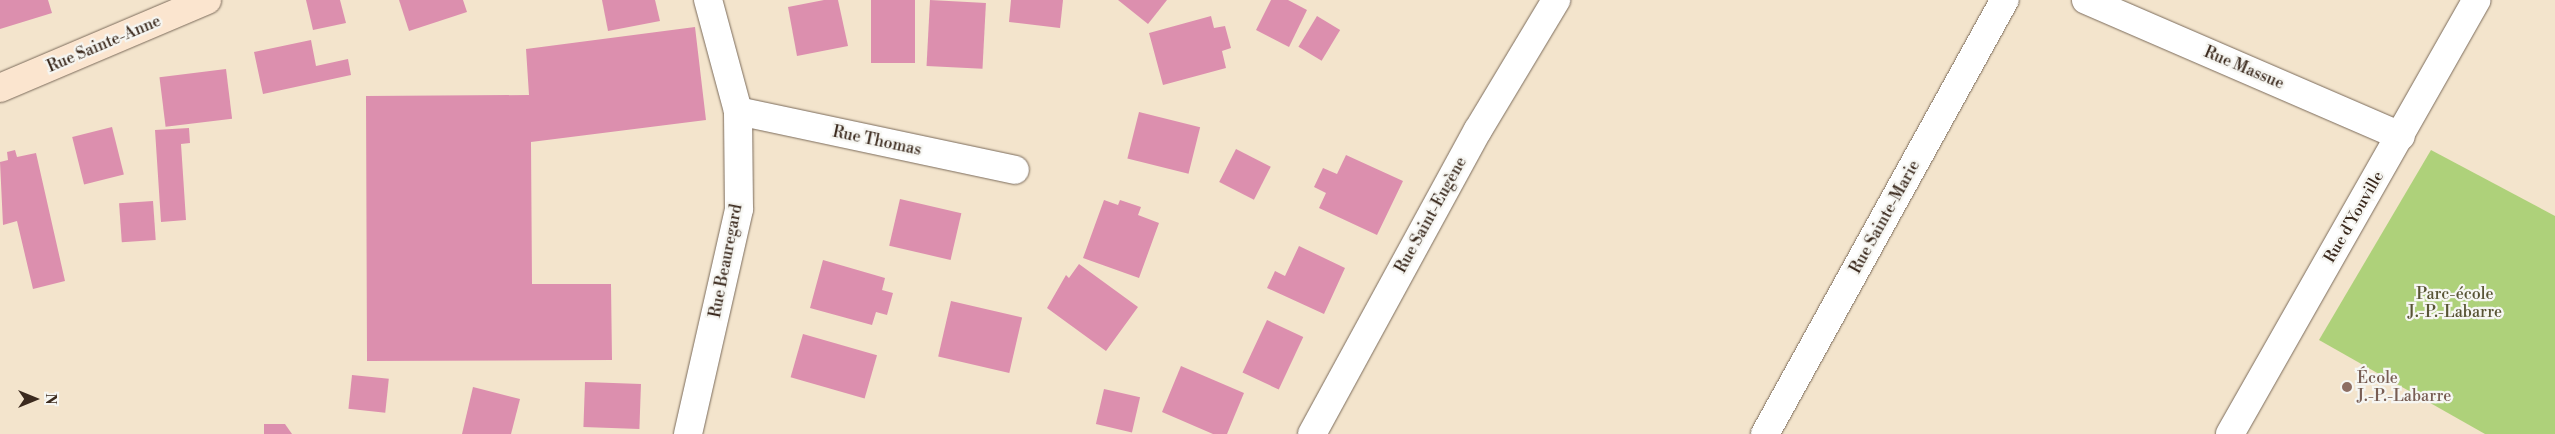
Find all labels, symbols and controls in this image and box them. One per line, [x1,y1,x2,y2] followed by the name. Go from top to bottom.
[44,11,164,77] street label: Rue Sainte-Anne
[2201,43,2287,93] street label: Rue Massue
[831,122,923,160] street label: Rue Thomas
[1391,154,1471,276] street label: Rue Saint-Eugène
[1846,157,1924,277] street label: Rue Sainte-Marie
[2320,168,2388,266] street label: Rue d'Youville
[706,203,746,319] street label: Rue Beauregard
[2408,284,2502,322] park label: Parc-école J.-P.-Labarre
[2357,368,2451,406] place label: École J.-P.-Labarre
[10,374,60,424] north arrow
[2341,381,2353,393] marker: École J.-P.-Labarre
[41,393,59,405] text: N

